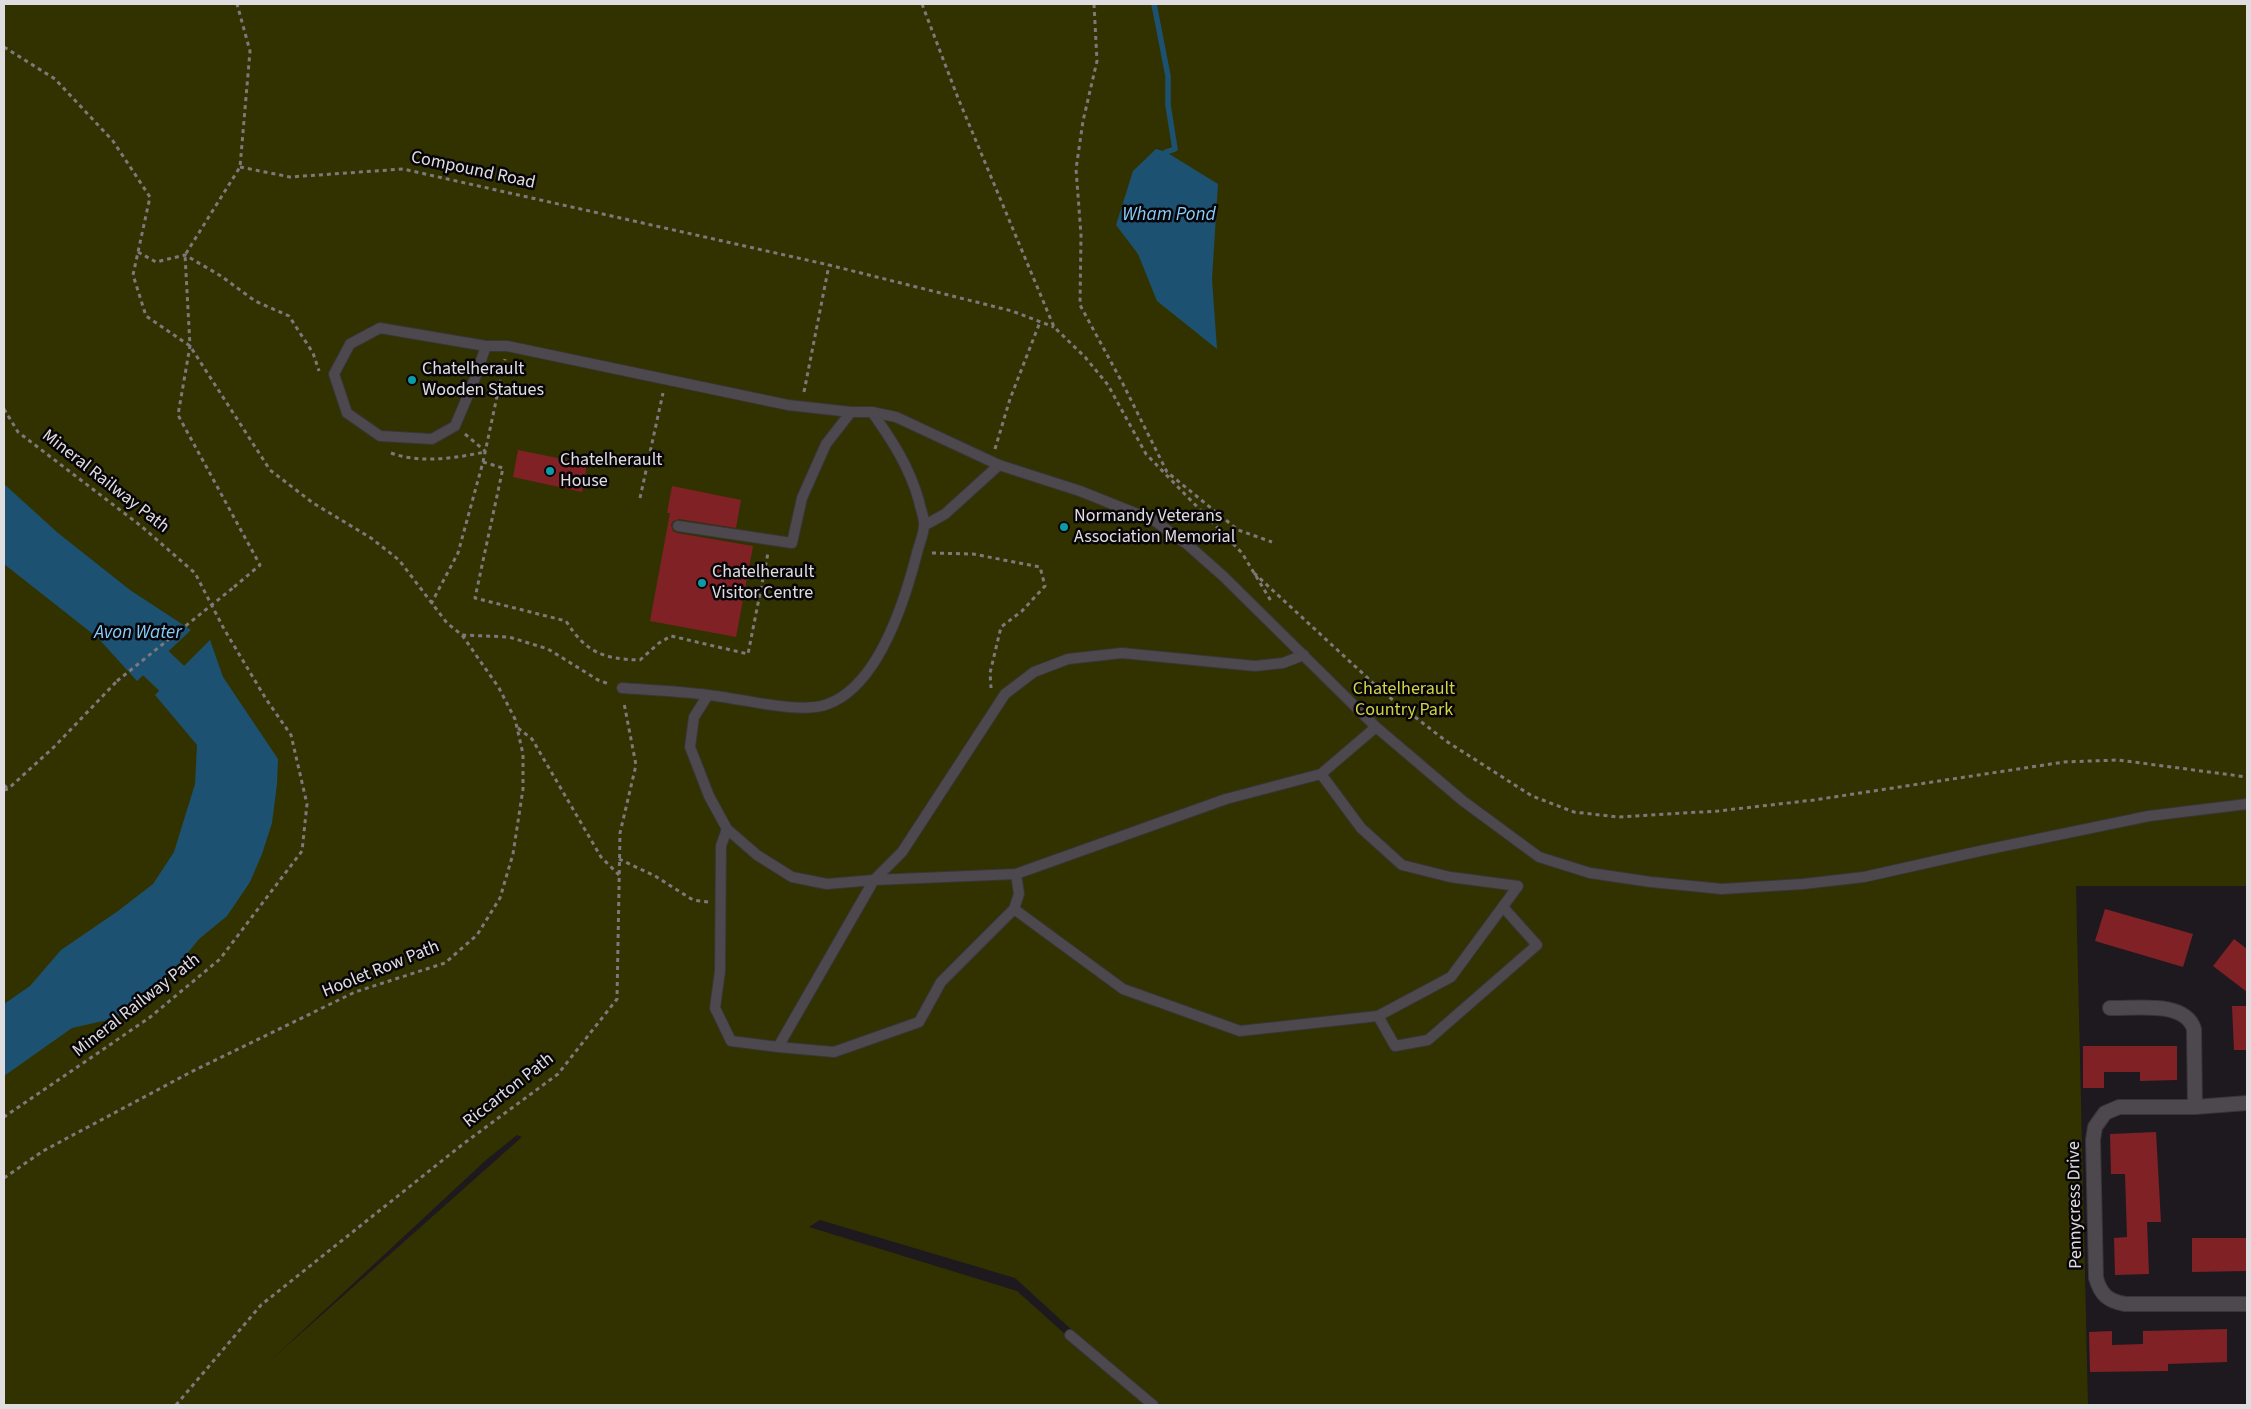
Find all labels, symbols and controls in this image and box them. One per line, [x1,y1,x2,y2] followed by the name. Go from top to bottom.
[409,147,537,195] street label: Compound Road
[1122,205,1216,227] water label: Wham Pond
[422,359,544,402] place label: Chatelherault Wooden Statues
[406,374,418,386] marker: Chatelherault Wooden Statues
[37,426,173,538] street label: Mineral Railway Path
[560,450,662,492] place label: Chatelherault House
[544,465,556,477] marker: Chatelherault House
[1074,506,1235,548] place label: Normandy Veterans Association Memorial
[1058,521,1070,533] marker: Normandy Veterans Association Memorial
[712,562,814,604] place label: Chatelherault Visitor Centre
[696,577,708,589] marker: Chatelherault Visitor Centre
[94,623,182,645] water label: Avon Water
[1353,679,1455,722] park label: Chatelherault Country Park
[319,937,443,1003] street label: Hoolet Row Path
[69,950,205,1062] street label: Mineral Railway Path
[459,1049,559,1133] street label: Riccarton Path
[2064,1141,2088,1269] street label: Pennycress Drive

